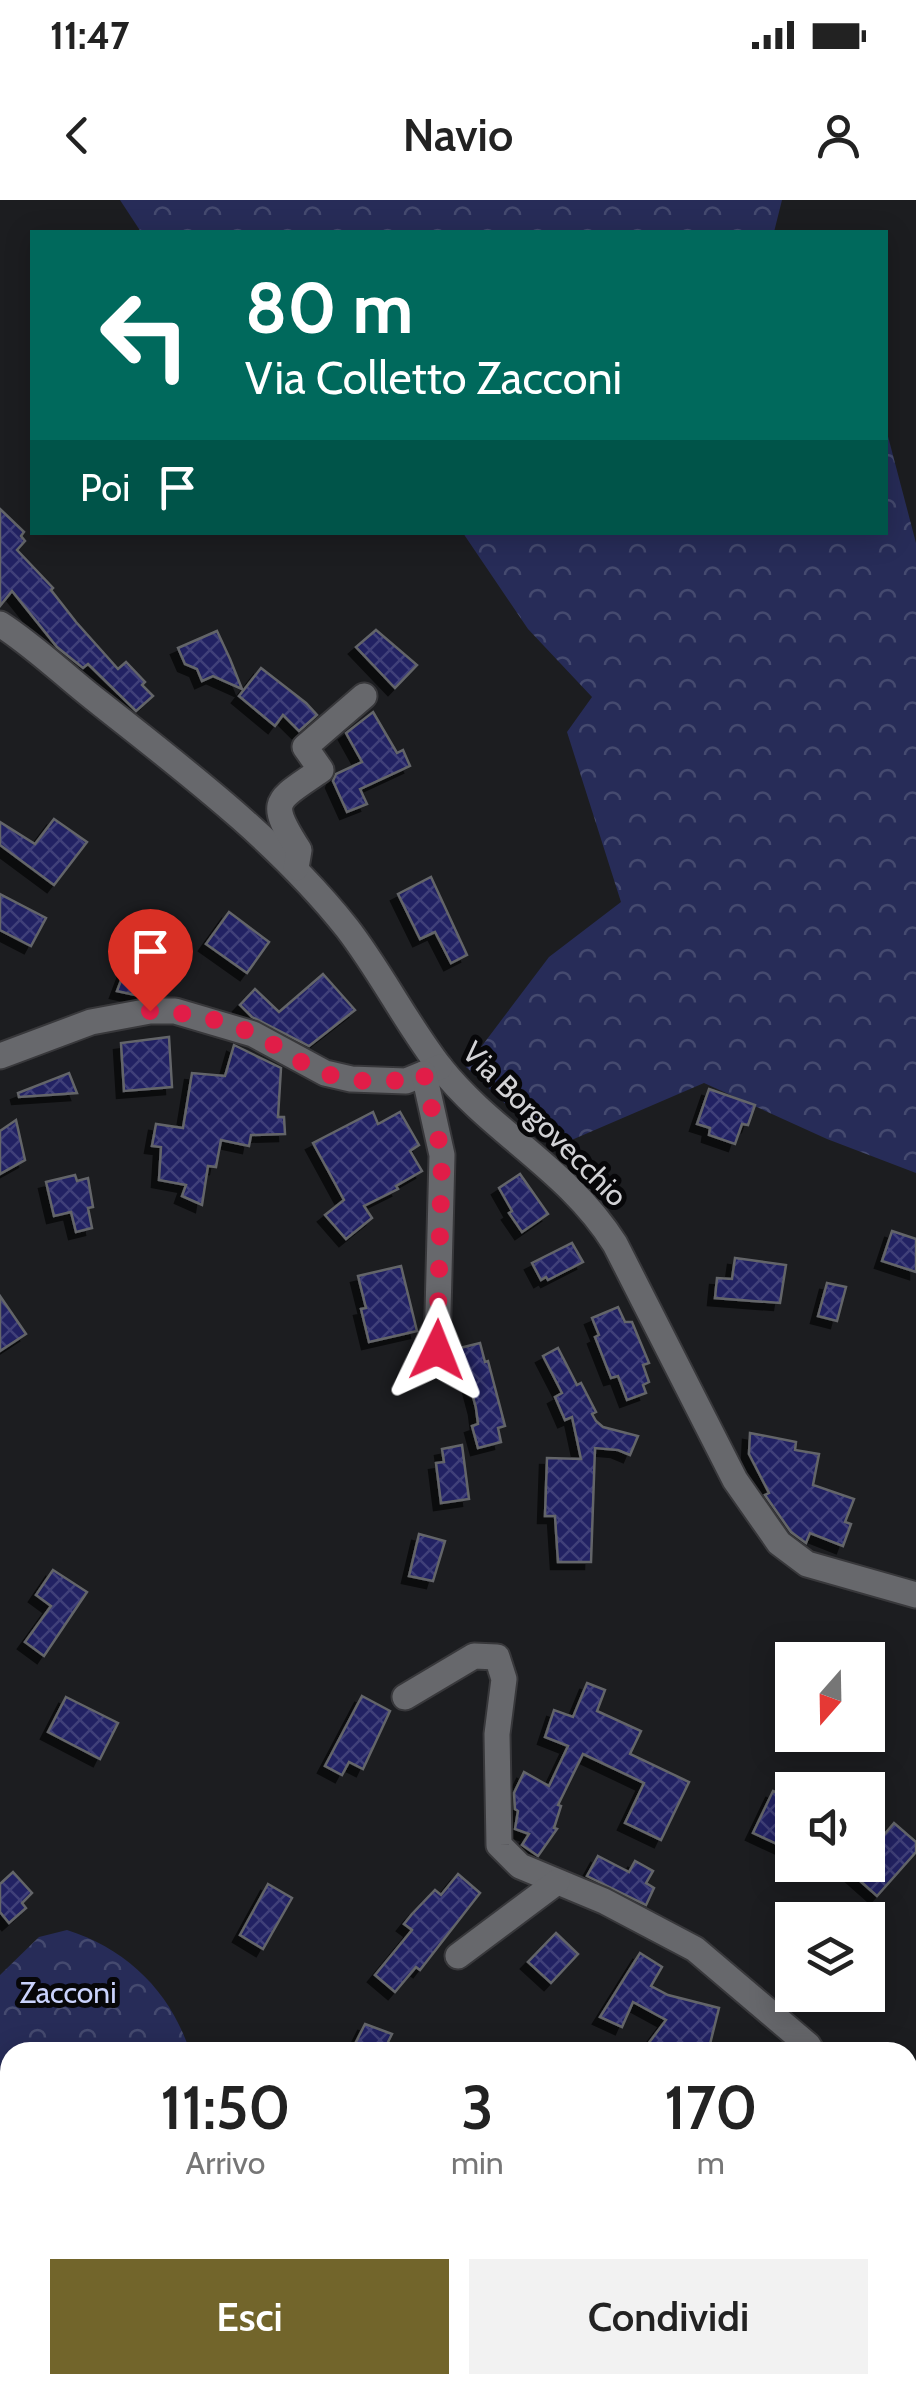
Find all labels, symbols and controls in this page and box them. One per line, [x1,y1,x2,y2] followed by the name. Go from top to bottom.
[50,12,129,59] text: 11:47
[50,108,105,163] icon: back
[403,108,513,162] text: Navio
[811,108,866,163] icon: person
[245,265,413,351] text: 80 m
[80,270,210,400] icon: left
[245,351,622,405] text: Via Colletto Zacconi
[150,460,205,515] icon: arrive
[80,464,130,511] text: Poi
[108,909,193,1012] pin
[123,924,178,979] icon: arrive
[455,1034,635,1214] street label: Via Borgovecchio
[385,1298,489,1402] position arrow
[775,1642,885,1752] north arrow
[775,1642,885,2012] map controls
[775,1772,885,1882] button: sound
[775,1902,885,2012] button: layers
[19,1974,117,2011] park label: Zacconi
[161,2071,290,2144] text: 11:50
[461,2071,494,2144] text: 3
[664,2071,758,2144] text: 170
[186,2143,265,2182] text: Arrivo
[451,2143,504,2182] text: min
[697,2143,725,2182] text: m
[50,2259,449,2374] button: Esci
[469,2259,868,2374] button: Condividi

